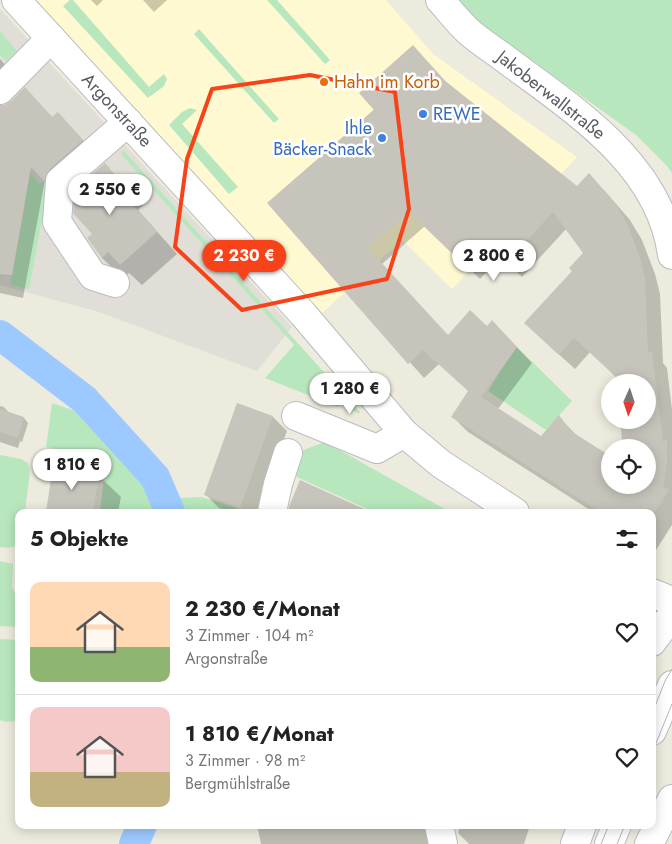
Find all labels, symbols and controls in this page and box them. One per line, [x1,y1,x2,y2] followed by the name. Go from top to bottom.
[490,43,611,146] street label: Jakoberwallstraße
[76,67,158,153] street label: Argonstraße
[334,69,440,95] place label: Hahn im Korb
[318,76,330,88] marker: Hahn im Korb
[433,101,481,127] place label: REWE
[417,108,429,120] marker: REWE
[273,115,372,162] place label: Ihle Bäcker-Snack
[376,132,388,144] marker: Ihle Bäcker-Snack
[64,174,156,216] pin: 2 550 €
[79,178,141,201] text: 2 550 €
[198,240,290,282] pin: 2 230 €
[448,240,540,282] pin: 2 800 €
[213,244,275,267] text: 2 230 €
[463,244,525,267] text: 2 800 €
[304,372,396,415] pin: 1 280 €
[601,374,656,429] north arrow
[601,374,656,494] map controls
[320,377,380,400] text: 1 280 €
[601,439,656,494] button: locate
[26,448,118,491] pin: 1 810 €
[44,453,101,476] text: 1 810 €
[30,524,129,554] text: 5 Objekte
[613,525,641,553] icon: filters
[185,594,340,624] text: 2 230 €/Monat
[70,602,130,662] icon: home
[613,618,641,646] icon: heart
[185,624,313,647] text: 3 Zimmer · 104 m²
[185,647,268,670] text: Argonstraße
[185,719,334,749] text: 1 810 €/Monat
[70,727,130,787] icon: home
[613,743,641,771] icon: heart
[185,749,305,772] text: 3 Zimmer · 98 m²
[185,772,290,795] text: Bergmühlstraße

